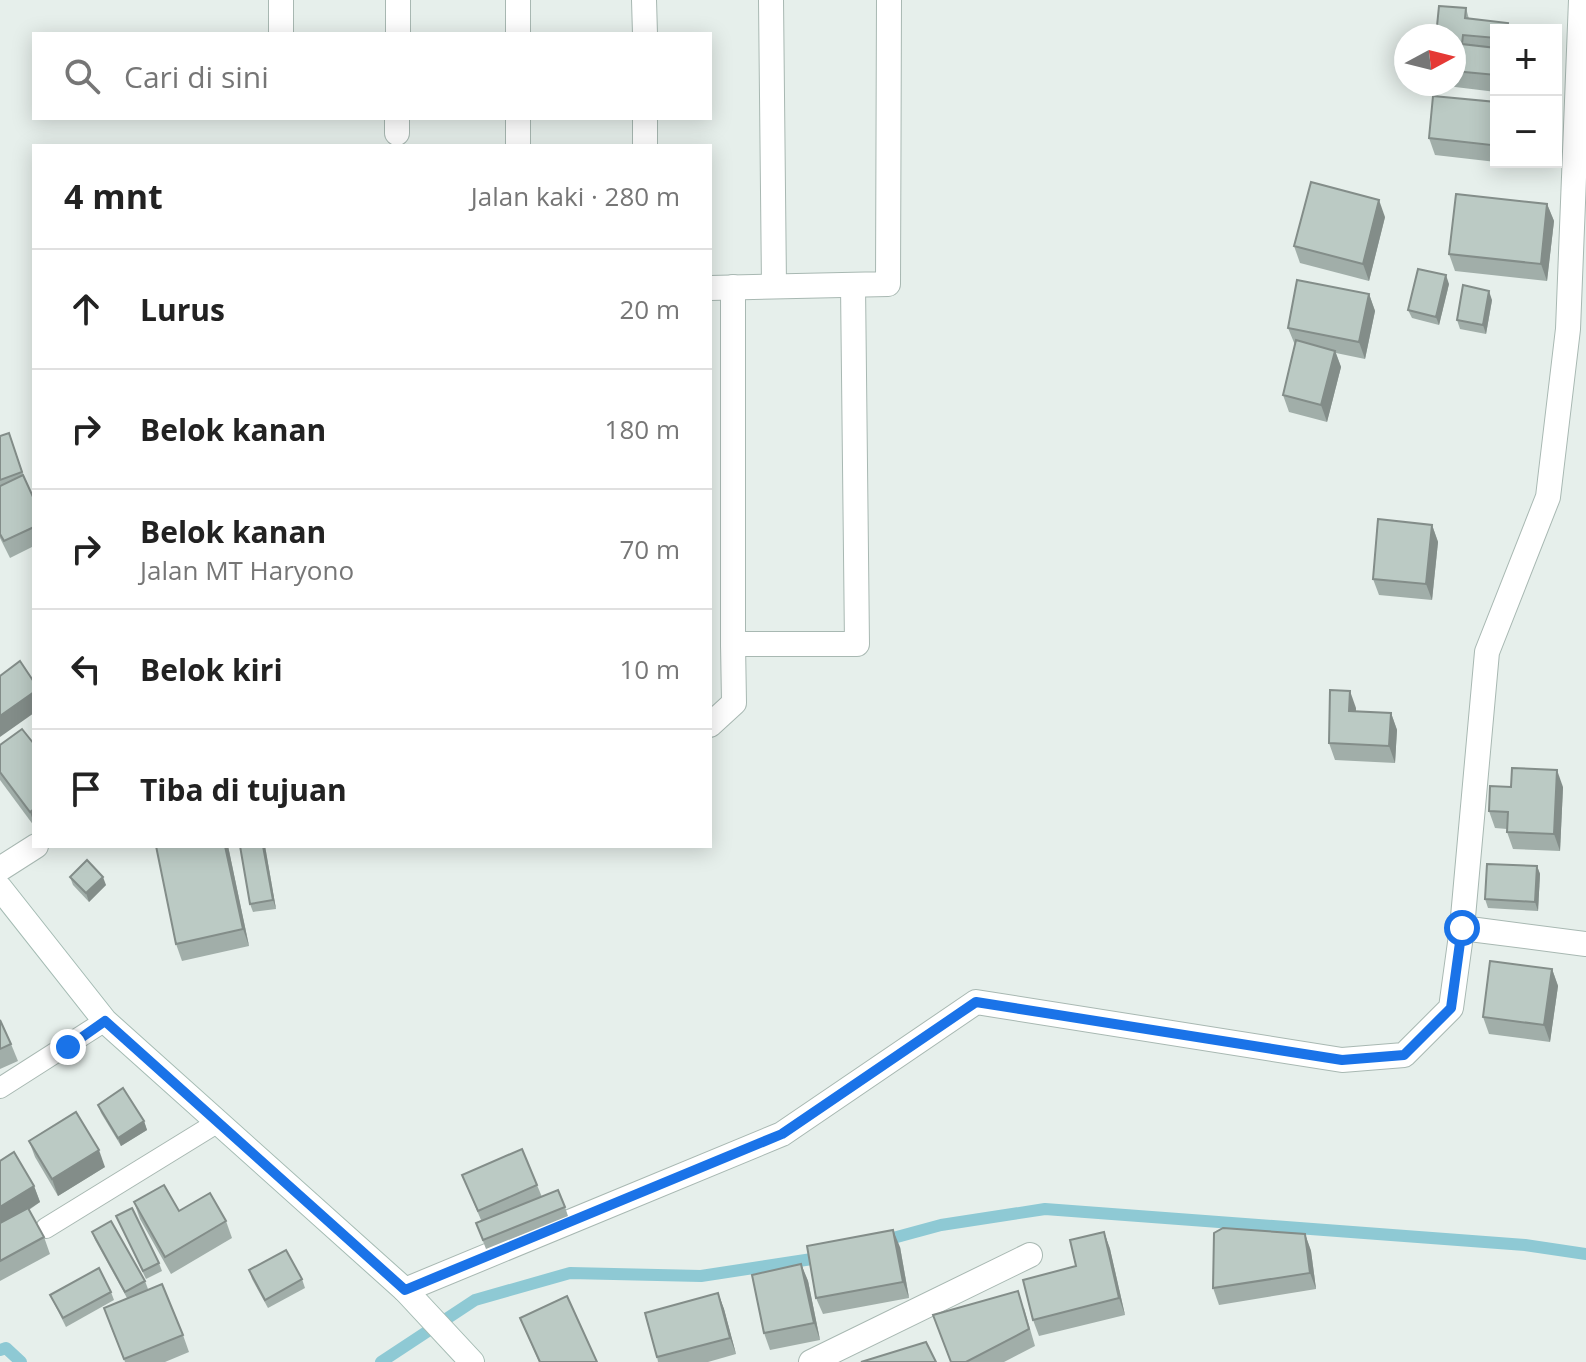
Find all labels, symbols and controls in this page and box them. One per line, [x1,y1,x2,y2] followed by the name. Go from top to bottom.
[1394,24,1466,96] north arrow
[1490,24,1562,168] map controls
[1490,24,1562,96] button: +
[32,32,712,120] search box
[60,54,104,98] icon: search
[124,56,269,97] text: Cari di sini
[1490,96,1562,168] button: −
[64,173,163,219] text: 4 mnt
[471,178,680,214] text: Jalan kaki · 280 m
[64,287,108,331] icon: ahead
[140,289,225,330] text: Lurus
[619,291,680,327] text: 20 m
[64,407,108,451] icon: right
[140,409,326,450] text: Belok kanan
[605,411,680,447] text: 180 m
[140,511,326,552] text: Belok kanan
[64,527,108,571] icon: right
[619,531,680,567] text: 70 m
[140,552,354,588] text: Jalan MT Haryono
[64,647,108,691] icon: left
[140,649,283,690] text: Belok kiri
[619,651,680,687] text: 10 m
[64,767,108,811] icon: arrive
[140,769,347,810] text: Tiba di tujuan
[1444,910,1480,946] route start
[50,1029,86,1065] route end

